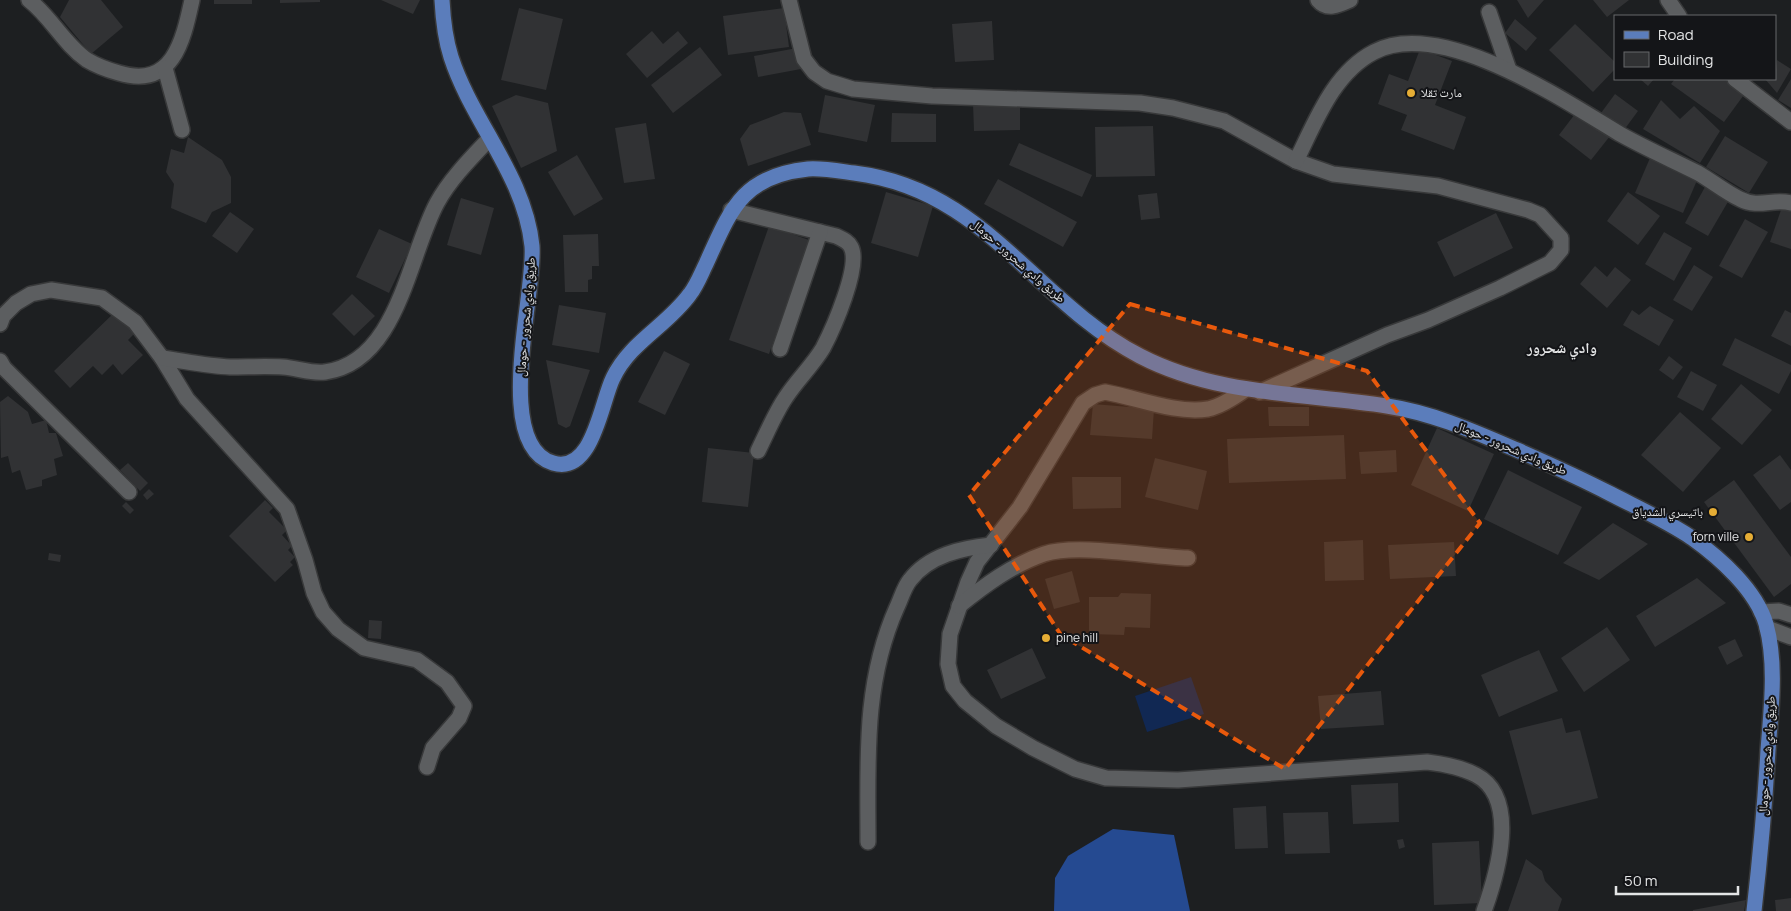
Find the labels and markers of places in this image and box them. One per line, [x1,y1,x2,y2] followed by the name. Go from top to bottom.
[1421,84,1462,101] place label: مارت تقلا
[1405,87,1417,99] marker: مارت تقلا
[1632,503,1703,522] place label: باتيسري الشدياق
[1707,506,1719,518] marker: باتيسري الشدياق
[1693,528,1739,545] place label: forn ville
[1743,531,1755,543] marker: forn ville
[1056,629,1098,646] place label: pine hill
[1040,632,1052,644] marker: pine hill

